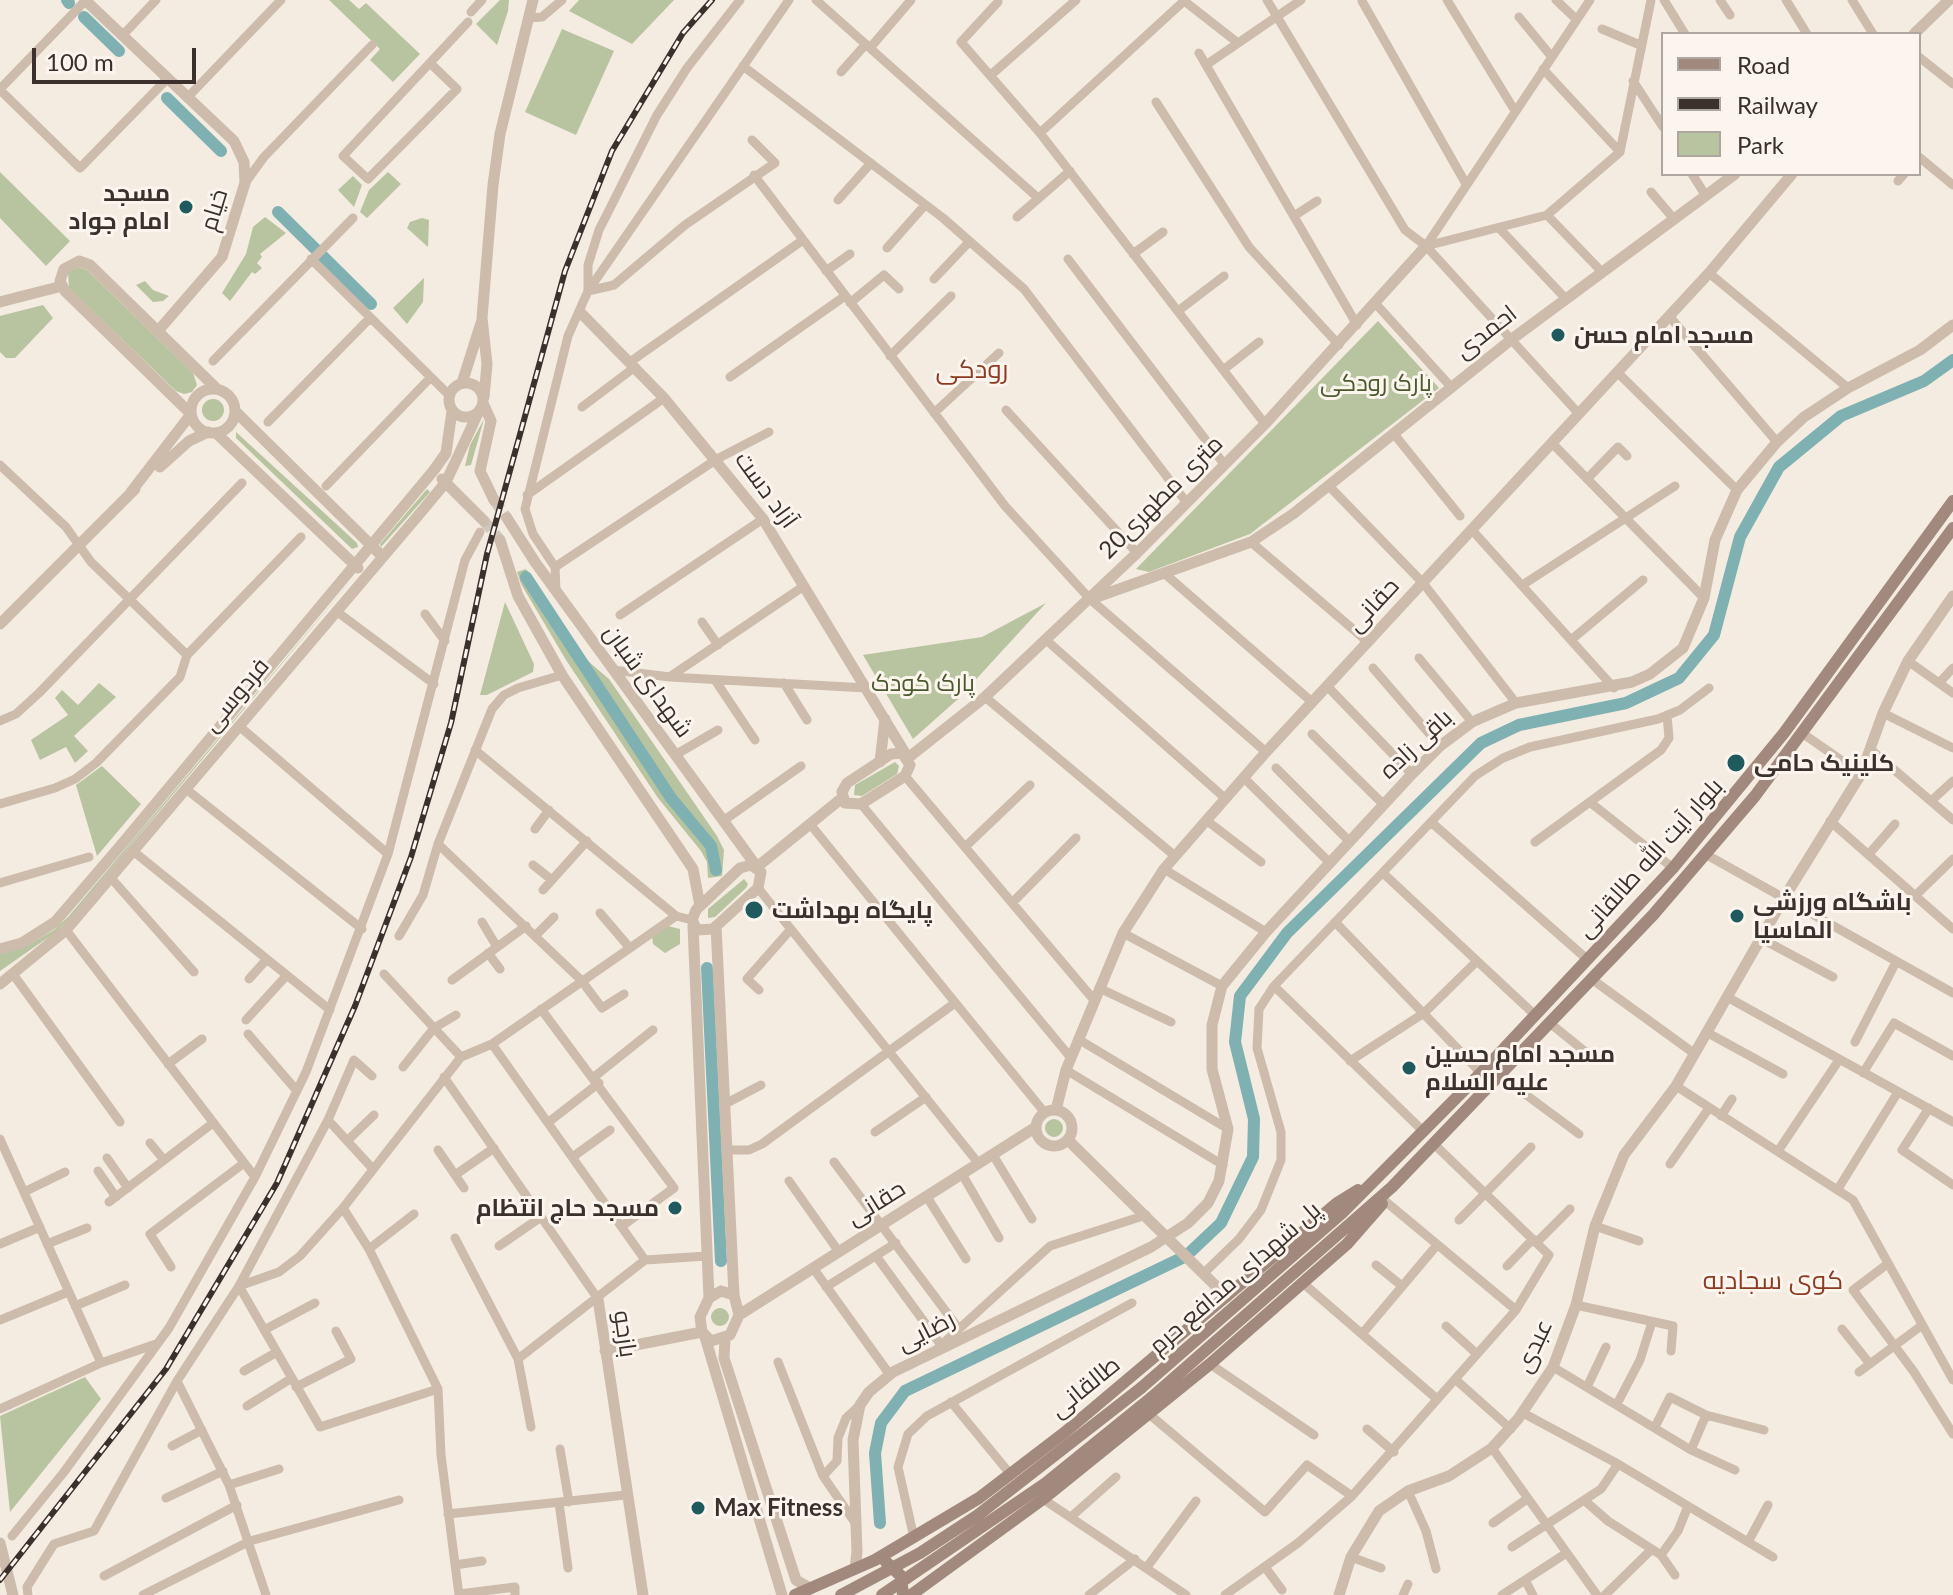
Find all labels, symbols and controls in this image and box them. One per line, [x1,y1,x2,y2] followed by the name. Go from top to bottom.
[36,32,200,82] scale bar
[1661,32,1921,176] legend
[46,47,114,76] text: 100 m
[1737,50,1790,79] text: Road
[1737,90,1818,119] text: Railway
[1737,130,1784,159] text: Park
[69,179,170,235] place label: مسجد امام جواد
[194,185,234,235] street label: خیام
[177,198,195,216] marker: مسجد امام جواد
[1449,299,1523,365] street label: احمدی
[1574,321,1754,349] place label: مسجد امام حسن
[1549,326,1567,344] marker: مسجد امام حسن
[936,354,1008,386] district label: رودکی
[1320,369,1432,397] park label: پارک رودکی
[1093,429,1229,565] street label: 20متری مطهری
[728,446,804,534] street label: آزاد دست
[1341,572,1405,638] street label: حقانی
[597,619,699,743] street label: شهدای شبان
[197,652,275,738] street label: فردوسی
[871,669,975,697] park label: پارک کودک
[1374,703,1458,785] street label: باقی زاده
[1754,749,1894,777] place label: کلینیک حامی
[1725,752,1747,774] marker: کلینیک حامی
[1571,772,1729,944] street label: بلوار آیت الله طالقانی
[1753,888,1911,944] place label: باشگاه ورزشی الماسیا
[772,896,933,924] place label: پایگاه بهداشت
[743,899,765,921] marker: پایگاه بهداشت
[1728,907,1746,925] marker: باشگاه ورزشی الماسیا
[1425,1040,1615,1096] place label: مسجد امام حسین علیه السلام
[1400,1059,1418,1077] marker: مسجد امام حسین علیه السلام
[842,1174,910,1232] street label: حقانی
[476,1194,659,1222] place label: مسجد حاج انتظام
[1143,1196,1327,1360] street label: پل شهدای مدافع حرم
[666,1199,684,1217] marker: مسجد حاج انتظام
[1703,1265,1843,1297] district label: کوی سجادیه
[892,1304,960,1358] street label: رضایی
[607,1309,643,1359] street label: بازجو
[1509,1315,1559,1377] street label: عبدی
[1044,1350,1126,1424] street label: طالقانی
[714,1494,843,1522] place label: Max Fitness
[689,1499,707,1517] marker: Max Fitness

